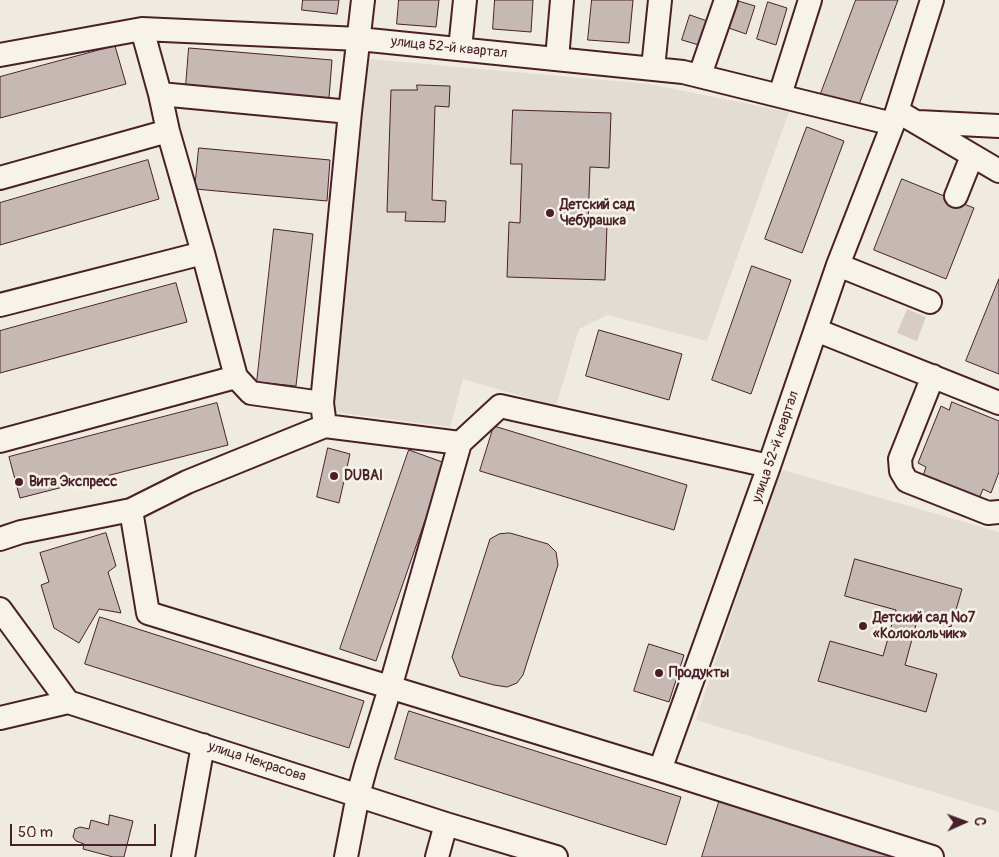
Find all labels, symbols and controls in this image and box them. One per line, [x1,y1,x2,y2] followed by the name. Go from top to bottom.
[390,34,508,62] street label: улица 52-й квартал
[560,197,635,230] place label: Детский сад Чебурашка
[544,207,556,219] marker: Детский сад Чебурашка
[749,389,803,505] street label: улица 52-й квартал
[344,468,383,484] place label: DUBAI
[328,470,340,482] marker: DUBAI
[29,474,117,490] place label: Вита Экспресс
[13,476,25,488] marker: Вита Экспресс
[873,610,975,642] place label: Детский сад №7 «Колокольчик»
[857,620,869,632] marker: Детский сад №7 «Колокольчик»
[669,665,729,681] place label: Продукты
[653,667,665,679] marker: Продукты
[206,738,308,786] street label: улица Некрасова
[939,797,989,847] north arrow
[12,814,159,846] scale bar
[971,817,988,826] text: С
[18,823,53,842] text: 50 m

